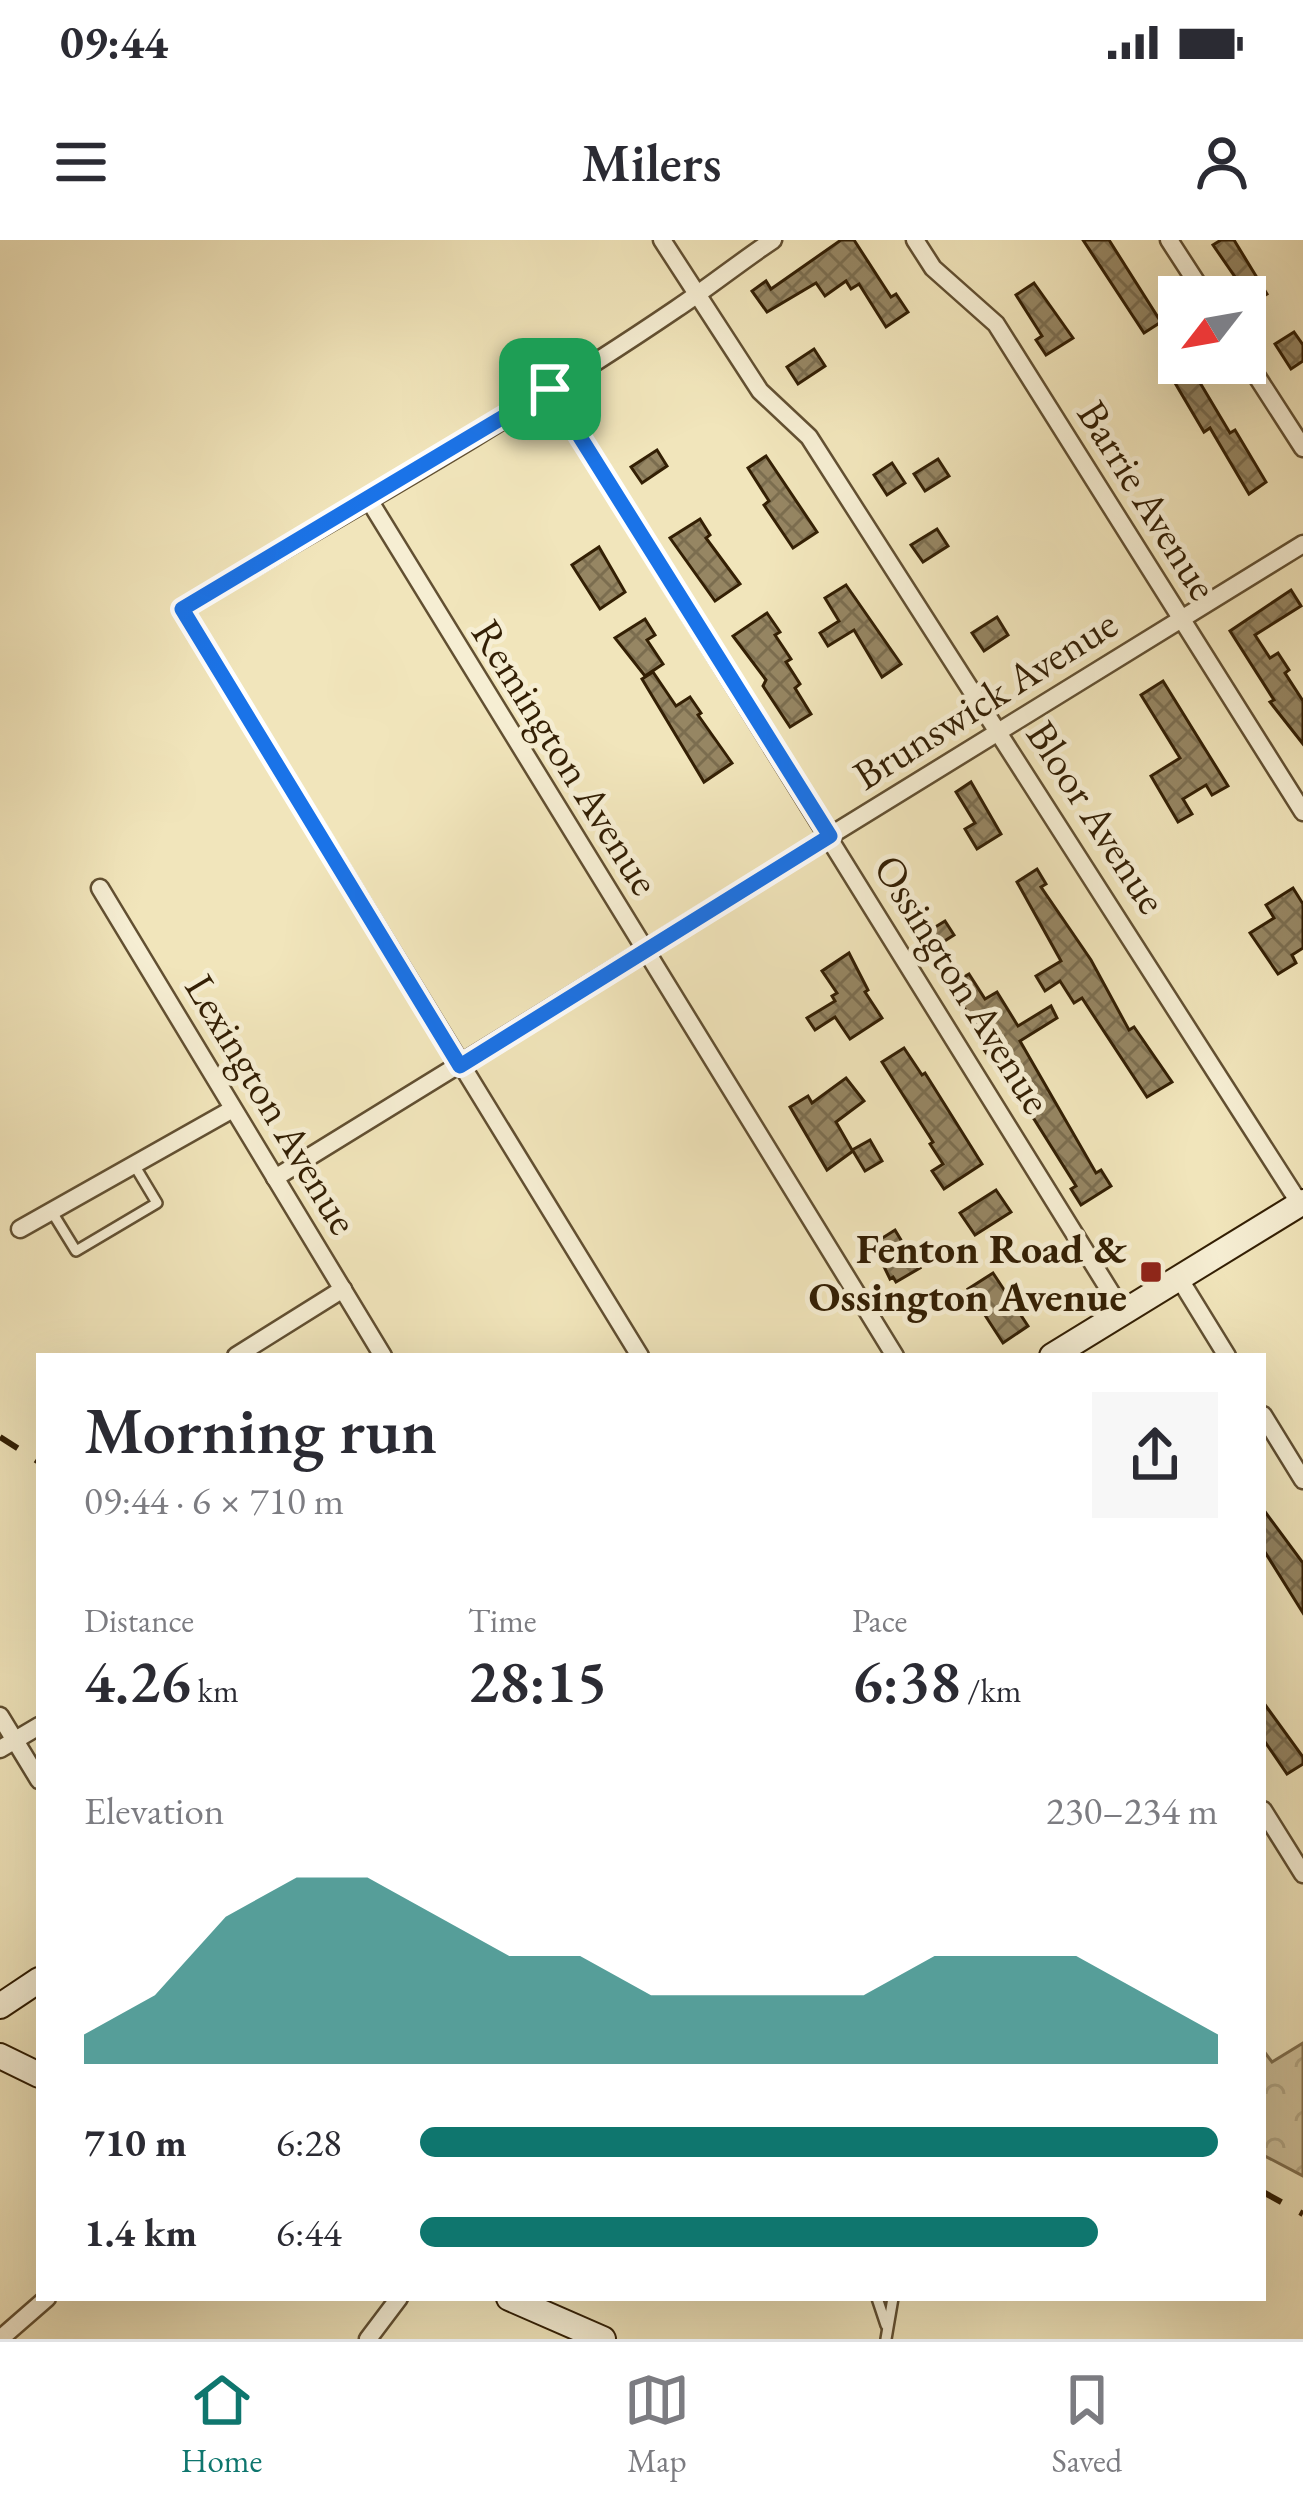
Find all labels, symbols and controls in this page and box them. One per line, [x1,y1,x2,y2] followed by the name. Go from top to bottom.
[60,13,168,71] text: 09:44
[581,127,722,197] text: Milers
[48,129,114,195] icon: menu
[1189,129,1255,195] icon: person
[1158,276,1266,384] north arrow
[1158,276,1266,384] map controls
[499,338,601,440] pin
[517,356,583,422] icon: arrive
[1065,390,1231,610] street label: Barrie Avenue
[843,596,1127,802] street label: Brunswick Avenue
[459,609,673,905] street label: Remington Avenue
[1014,710,1180,924] street label: Bloor Avenue
[862,844,1064,1124] street label: Ossington Avenue
[173,964,371,1244] street label: Lexington Avenue
[809,1221,1127,1324] place label: Fenton Road & Ossington Avenue
[1138,1259,1164,1285] marker: Fenton Road & Ossington Avenue
[84,1387,437,1473] text: Morning run
[1092,1392,1218,1518] button: share
[84,1475,344,1526] text: 09:44 · 6 × 710 m
[84,1599,194,1642] text: Distance
[468,1599,537,1642] text: Time
[852,1599,907,1642] text: Pace
[84,1642,191,1720] text: 4.26
[468,1642,607,1720] text: 28:15
[852,1642,961,1720] text: 6:38
[191,1669,239,1712] text: km
[961,1669,1022,1712] text: /km
[84,1785,224,1836] text: Elevation
[1046,1785,1218,1836] text: 230–234 m
[84,2117,187,2168] text: 710 m
[276,2117,342,2168] text: 6:28
[84,2207,197,2258] text: 1.4 km
[276,2207,342,2258] text: 6:44
[181,2367,262,2482] tab: Home
[624,2367,690,2482] tab: Map
[1051,2367,1122,2482] tab: Saved

